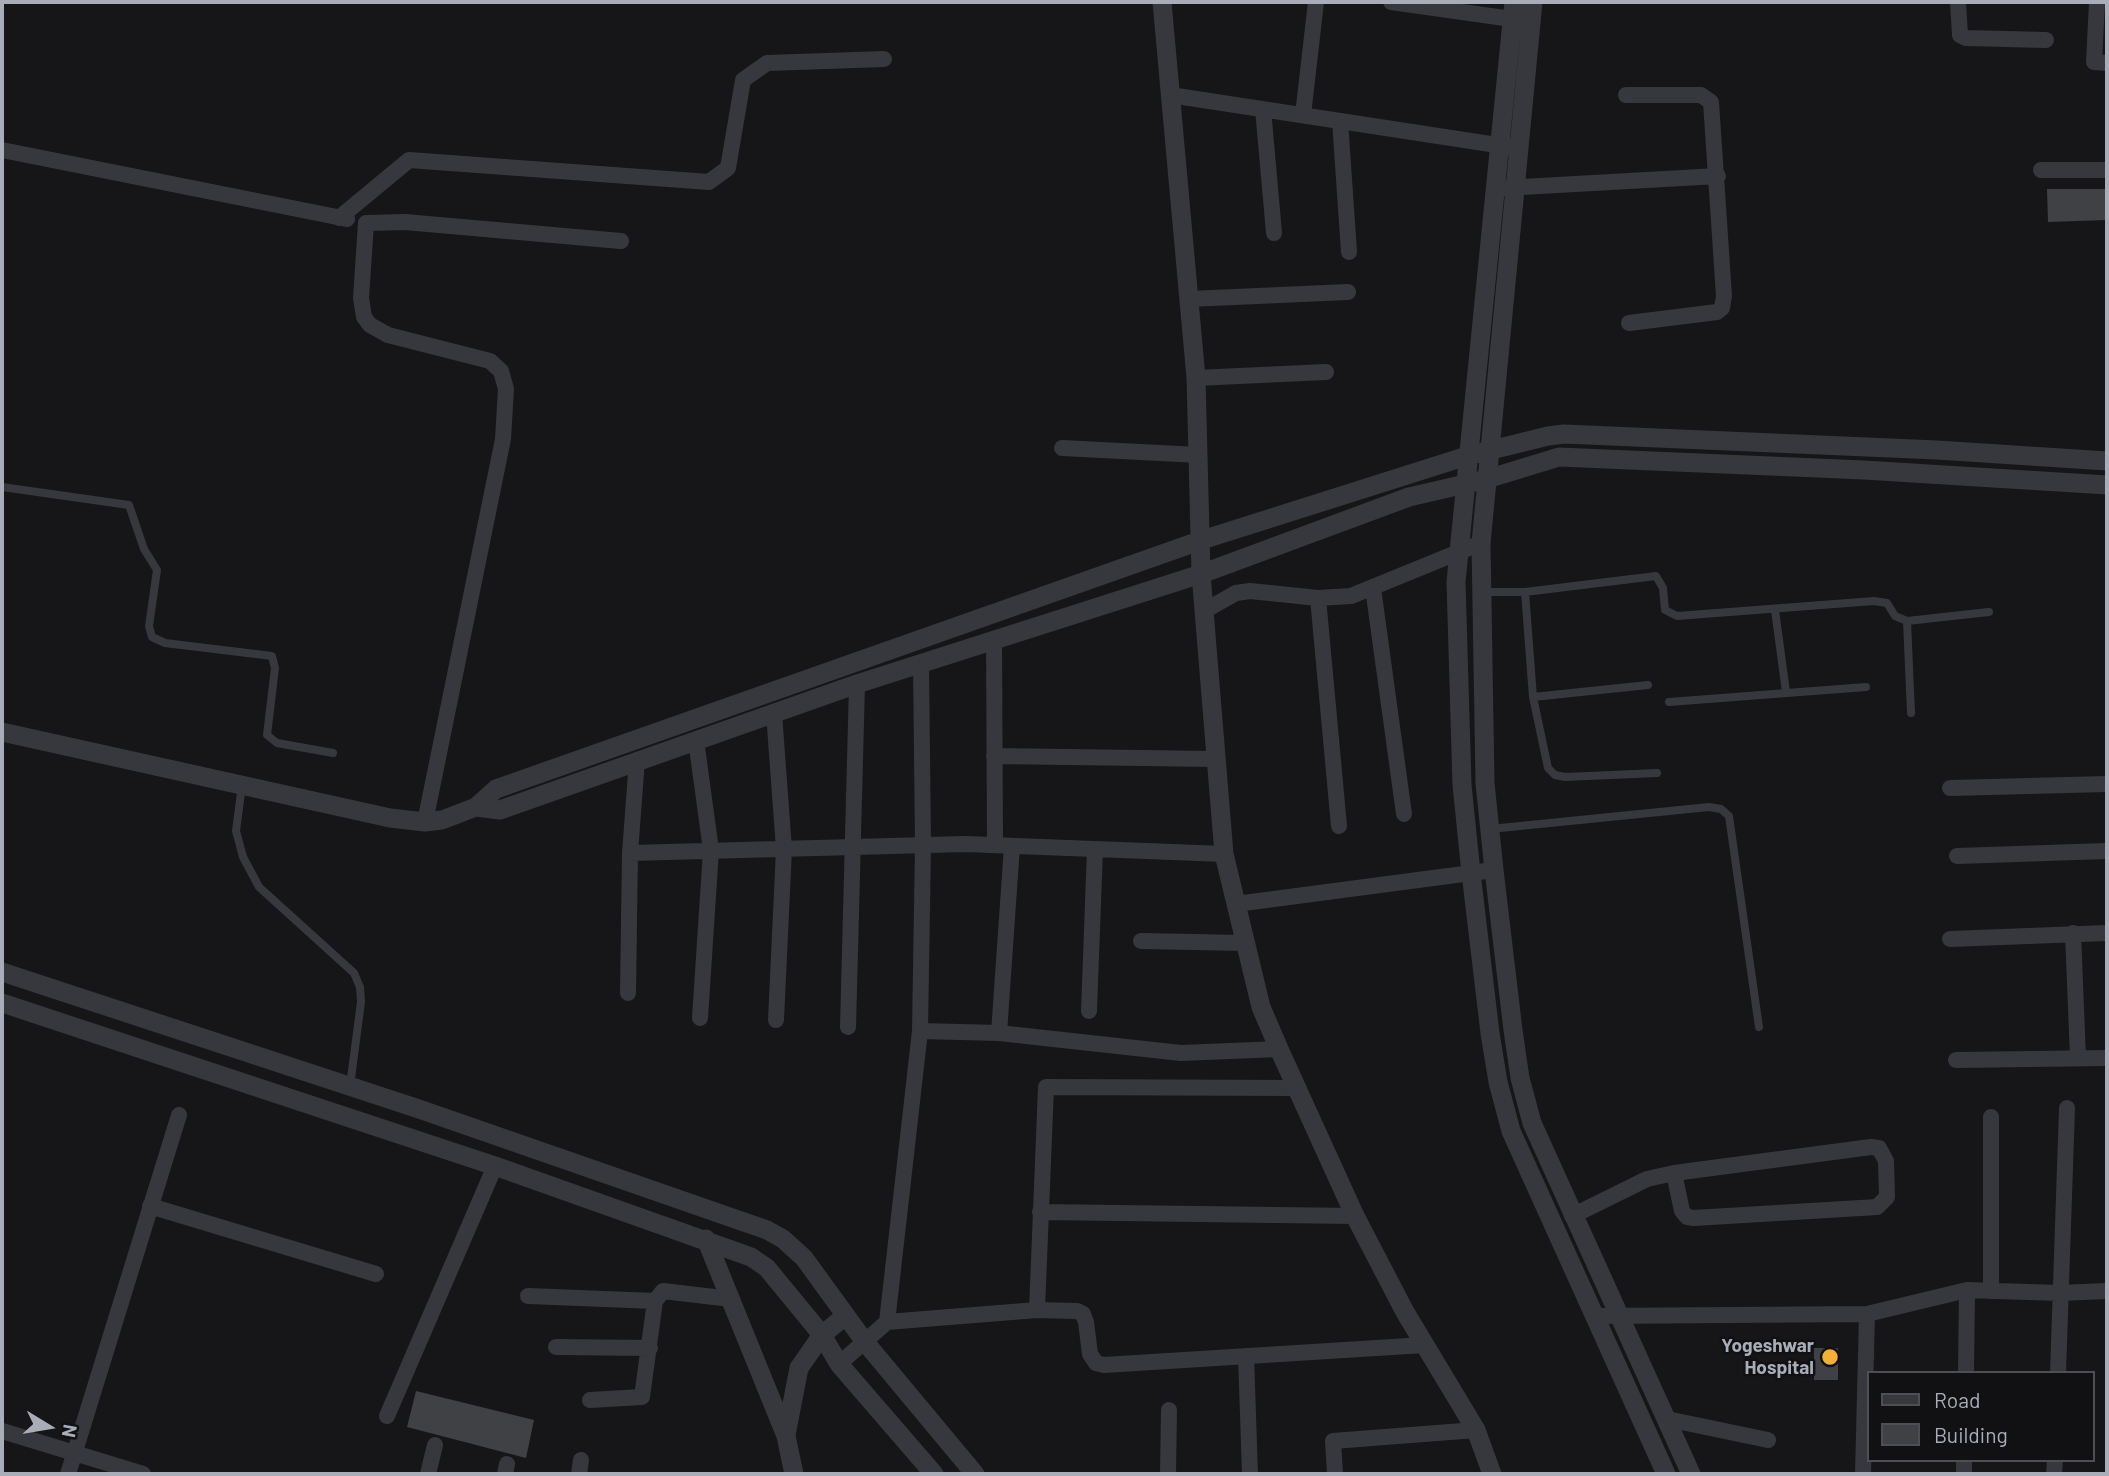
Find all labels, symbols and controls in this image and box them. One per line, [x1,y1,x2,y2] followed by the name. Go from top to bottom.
[1721,1335,1814,1379] place label: Yogeshwar Hospital
[1820,1347,1840,1367] marker: Yogeshwar Hospital
[1868,1371,2095,1462] legend
[1934,1387,1980,1412] text: Road
[14,1392,84,1462] north arrow
[1934,1422,2008,1447] text: Building
[58,1423,83,1439] text: N

